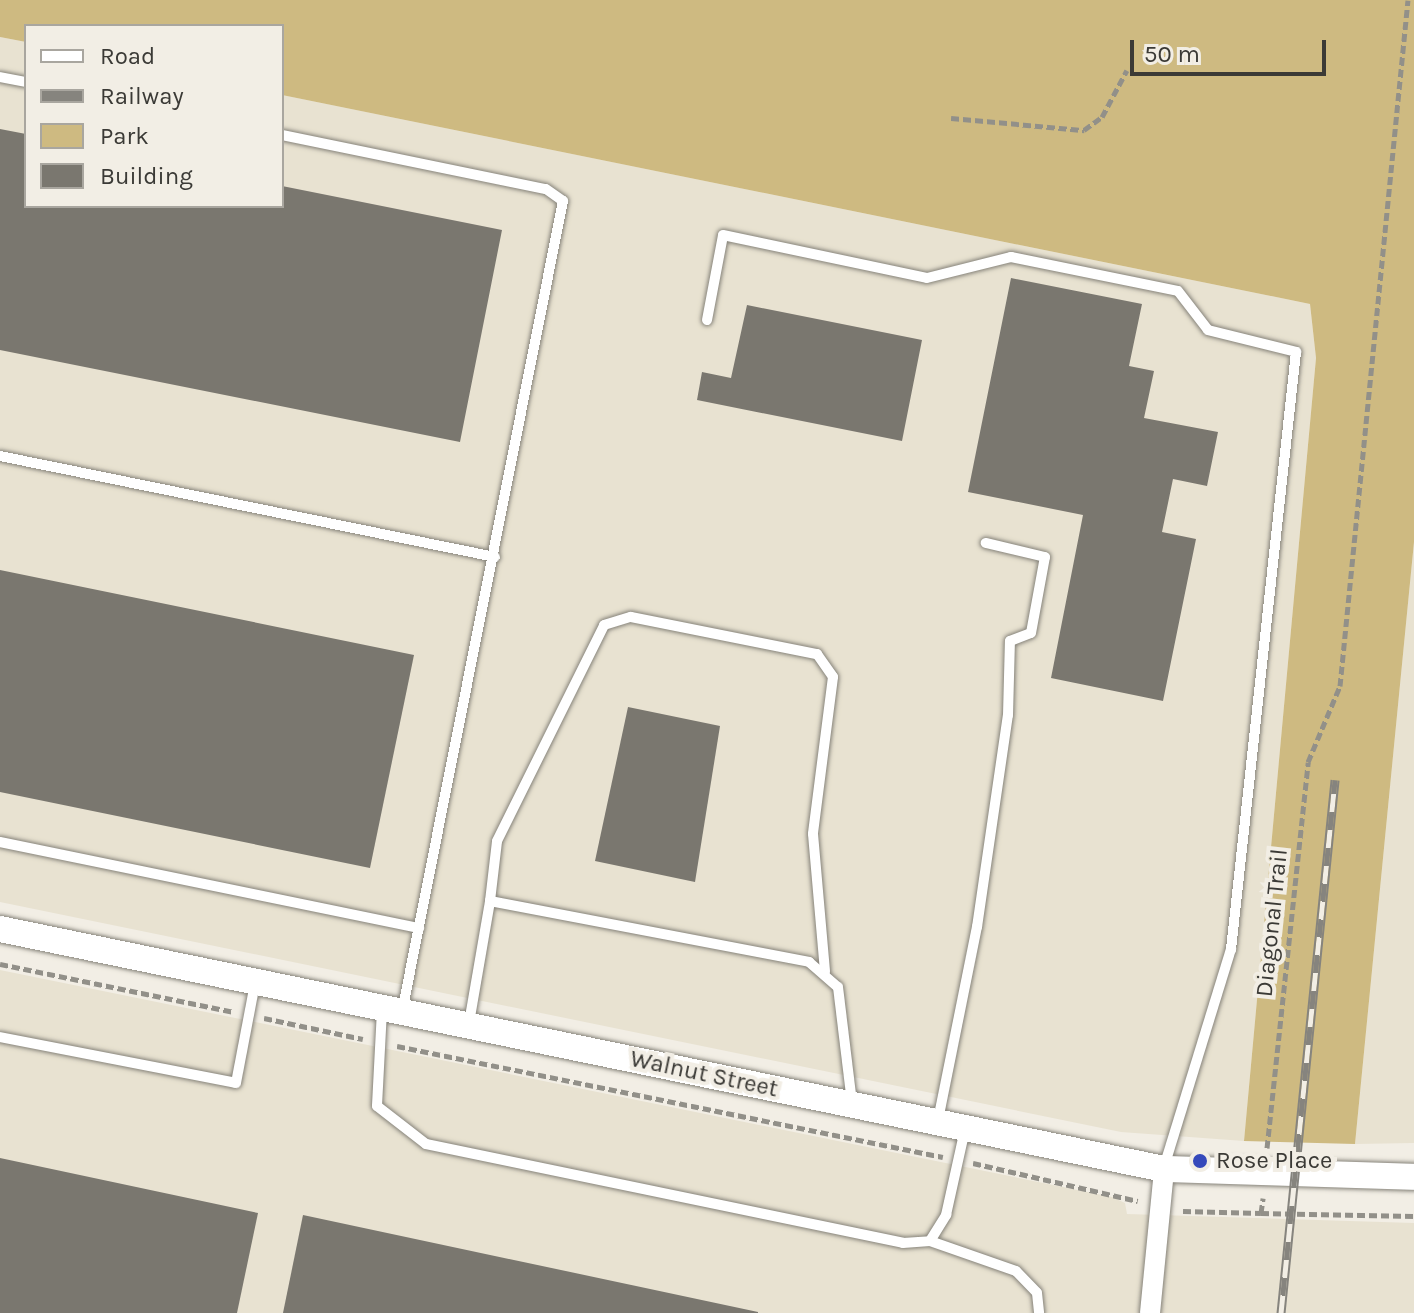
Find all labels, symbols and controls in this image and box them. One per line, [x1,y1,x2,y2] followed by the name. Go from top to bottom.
[24,24,284,208] legend
[1134,24,1330,74] scale bar
[1144,40,1200,68] text: 50 m
[100,42,155,70] text: Road
[100,82,184,110] text: Railway
[100,122,149,150] text: Park
[100,162,193,190] text: Building
[1250,847,1294,999] street label: Diagonal Trail
[628,1044,780,1104] street label: Walnut Street
[1216,1147,1332,1175] place label: Rose Place
[1191,1152,1209,1170] marker: Rose Place

